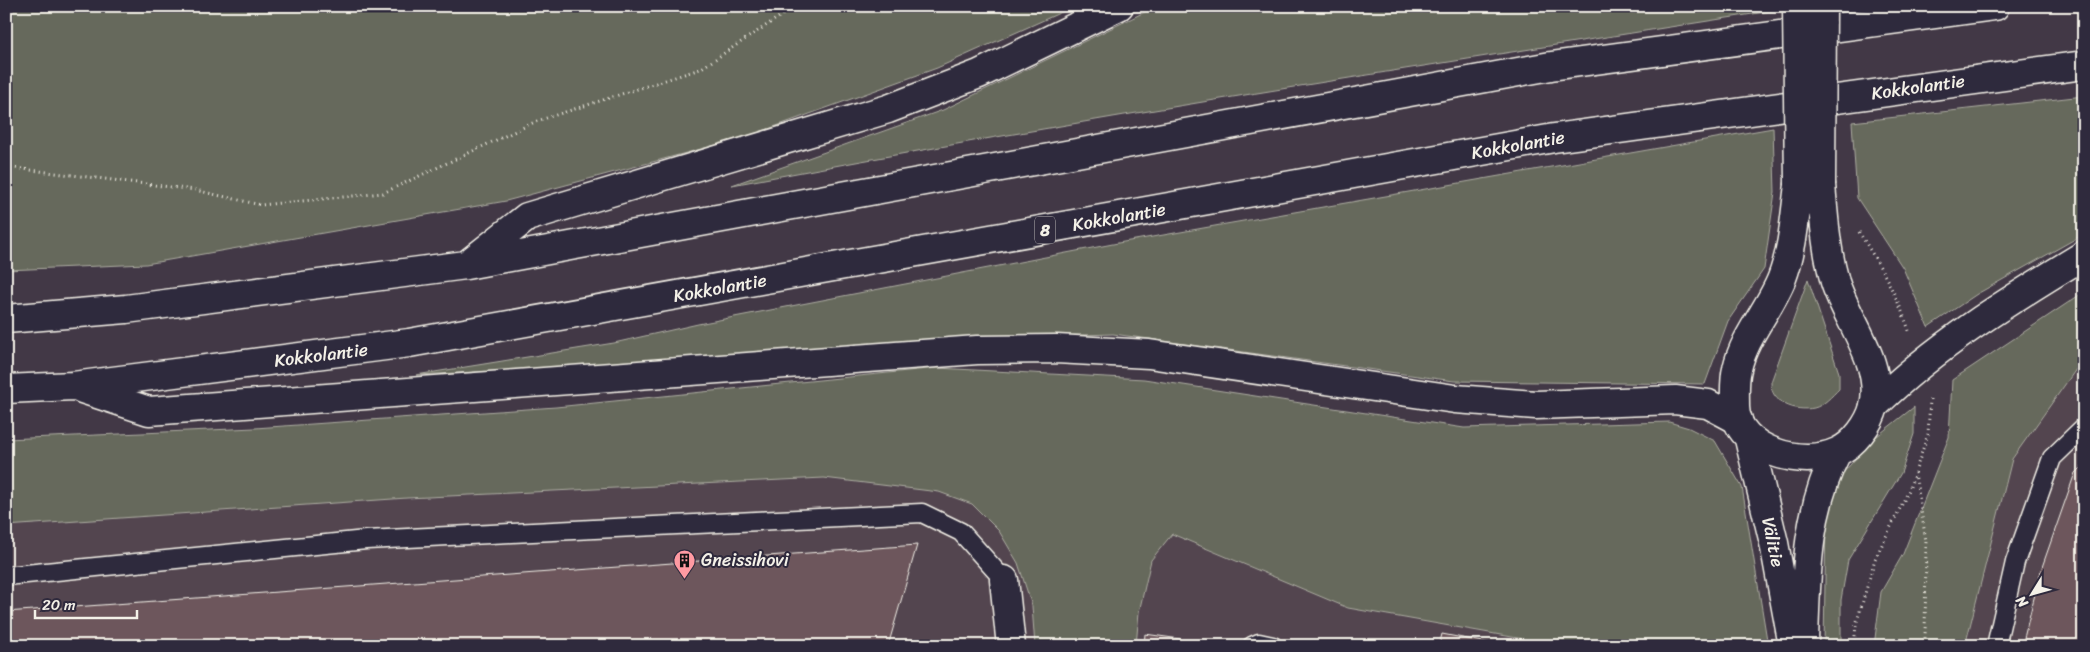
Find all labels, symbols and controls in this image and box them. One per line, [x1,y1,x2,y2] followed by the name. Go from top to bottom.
[1869,65,1967,109] street label: Kokkolantie
[1469,121,1567,169] street label: Kokkolantie
[1070,193,1168,241] street label: Kokkolantie
[1035,216,1055,244] road number: 8
[671,264,769,312] street label: Kokkolantie
[272,333,370,377] street label: Kokkolantie
[1752,514,1794,570] street label: Välitie
[701,544,790,576] place label: Gneissihovi
[673,548,697,579] building icon: Gneissihovi
[2008,570,2058,620] north arrow
[35,587,138,619] scale bar
[2009,590,2036,614] text: N
[42,592,76,618] text: 20 m

